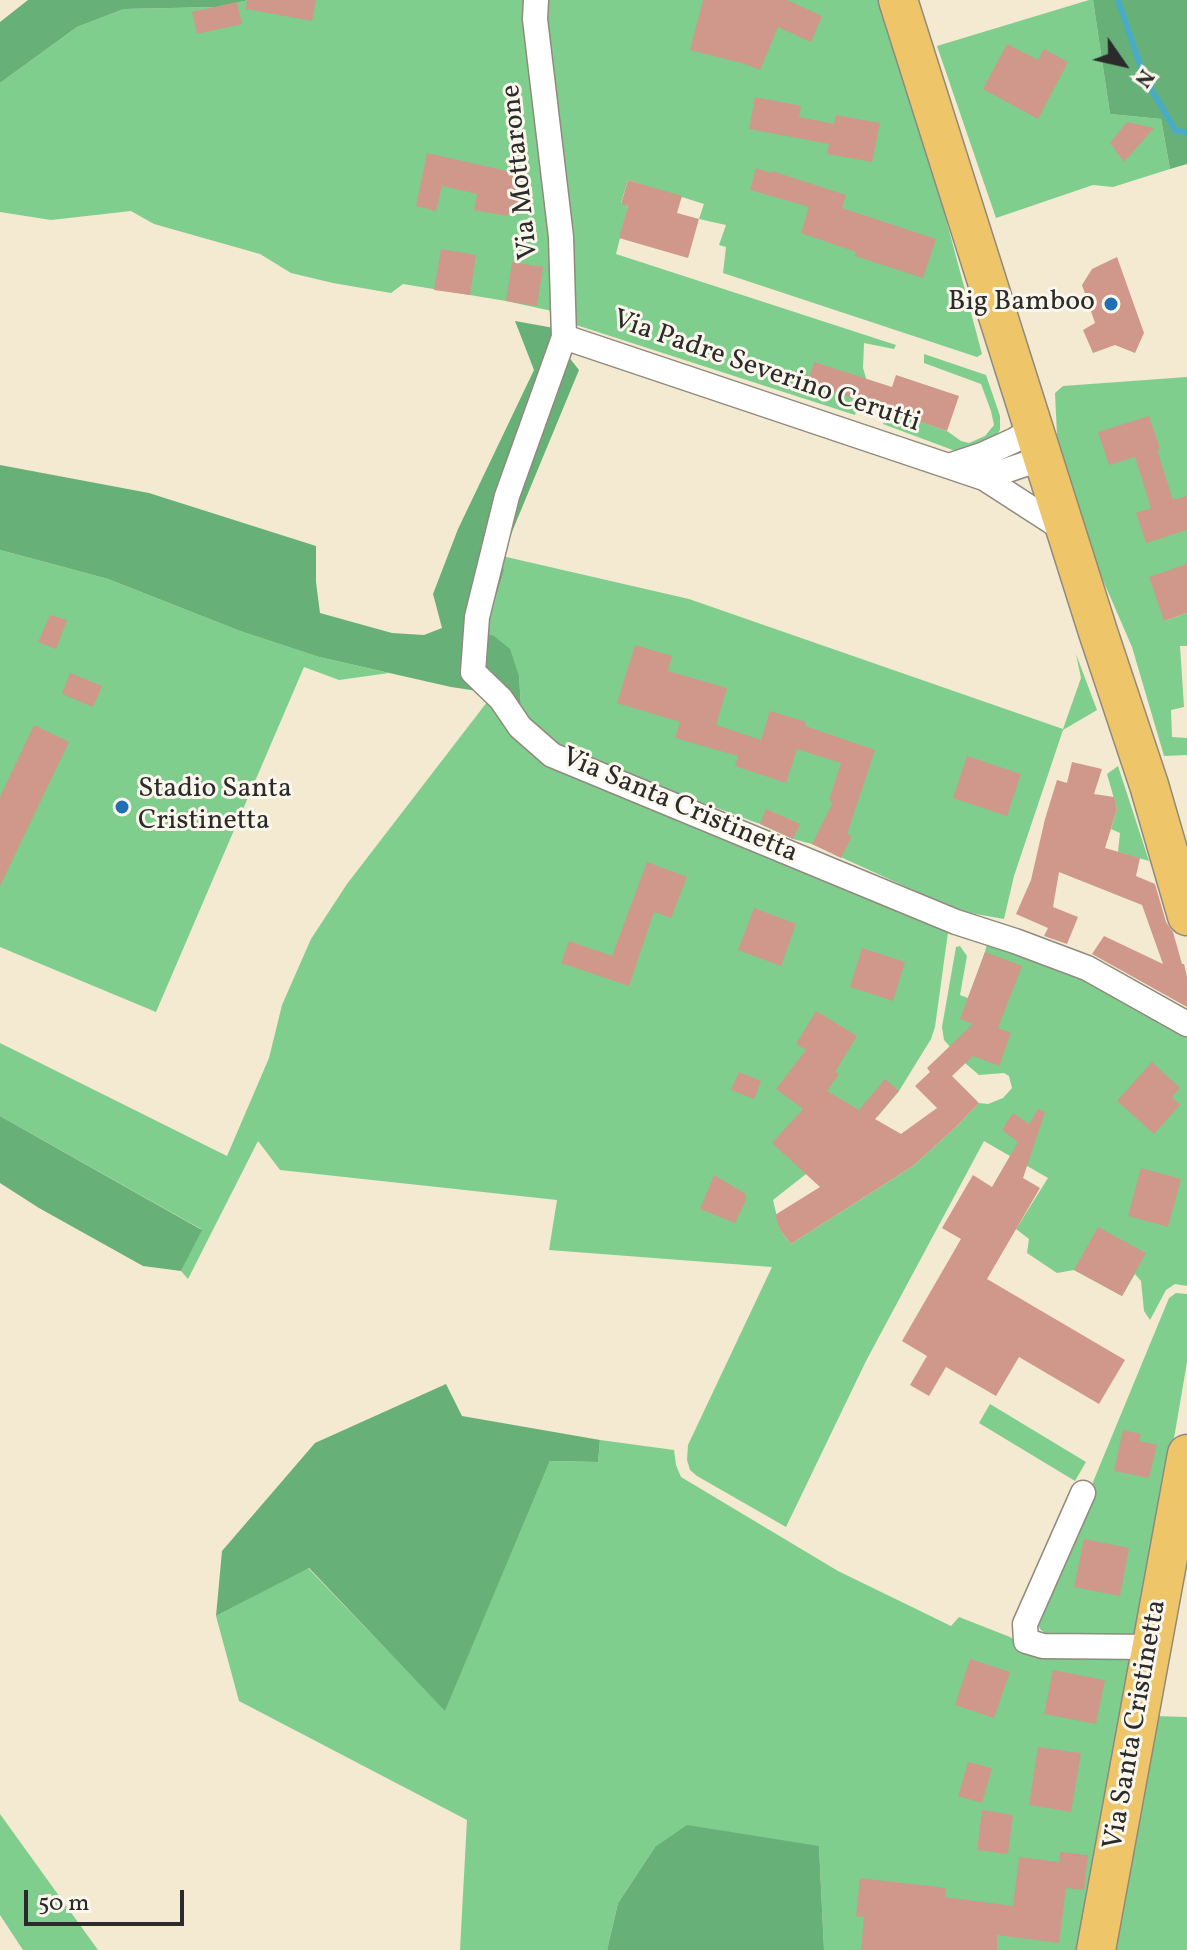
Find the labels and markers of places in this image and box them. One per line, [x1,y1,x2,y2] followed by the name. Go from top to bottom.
[948,287,1095,321] place label: Big Bamboo
[1102,295,1120,313] marker: Big Bamboo
[138,774,292,840] place label: Stadio Santa Cristinetta
[113,798,131,816] marker: Stadio Santa Cristinetta

